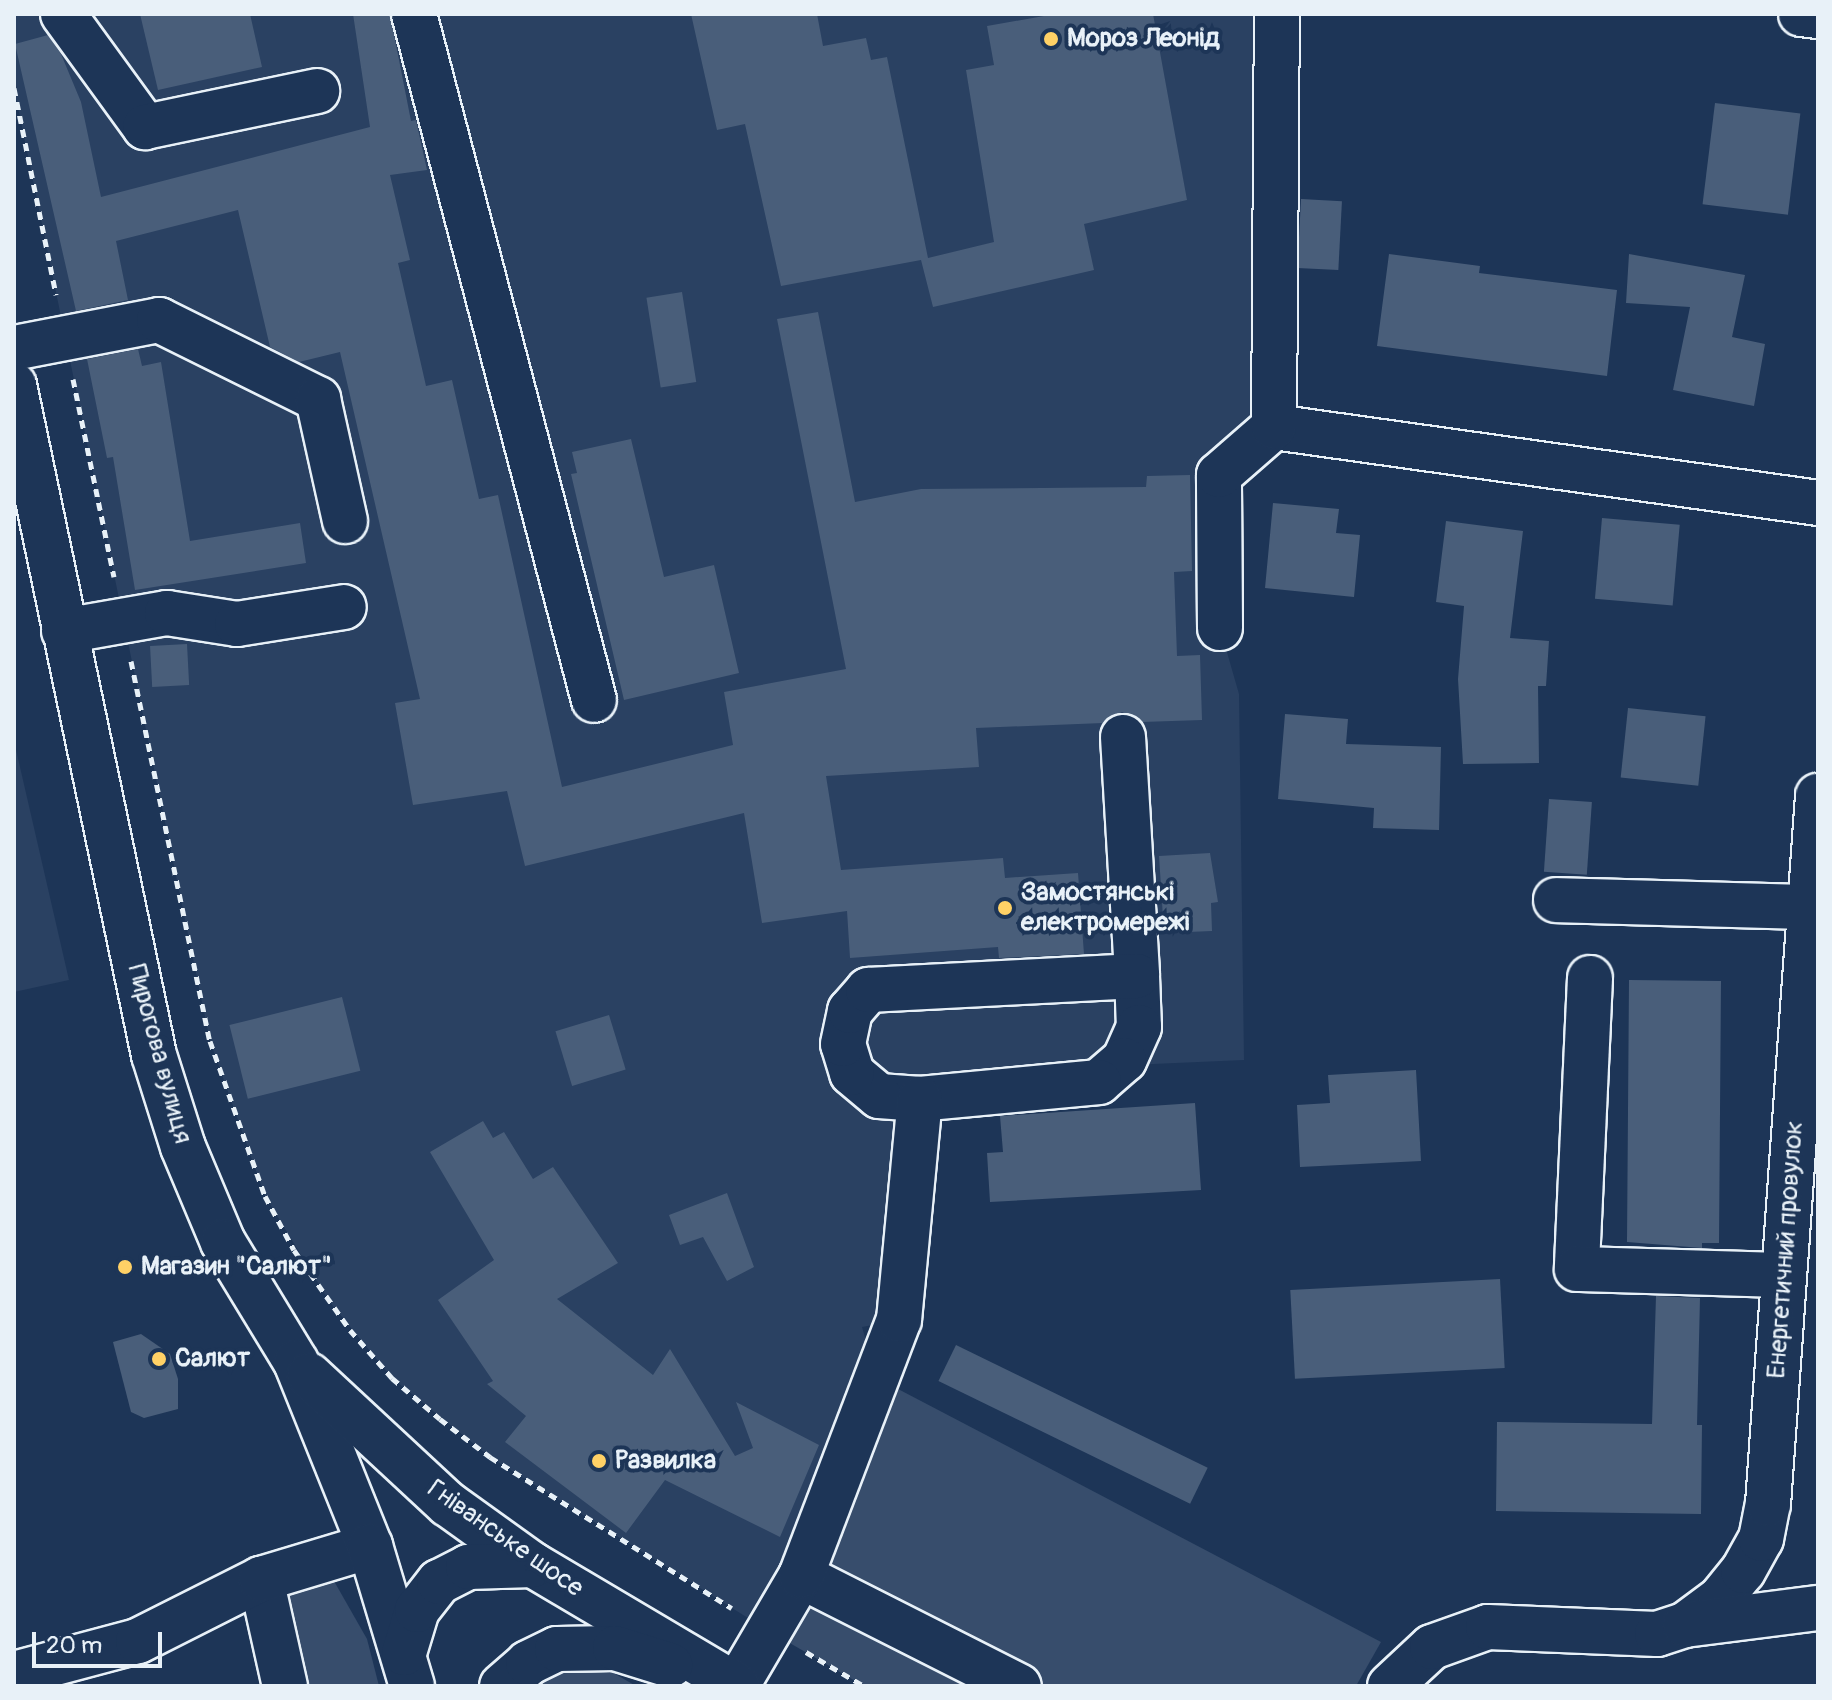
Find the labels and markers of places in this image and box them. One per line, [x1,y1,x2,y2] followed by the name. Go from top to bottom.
[1067,23,1220,55] place label: Мороз Леонід
[1042,30,1060,48] marker: Мороз Леонід
[1021,877,1189,938] place label: Замостянські електромережі
[996,899,1014,917] marker: Замостянські електромережі
[141,1251,332,1283] place label: Магазин "Салют"
[116,1258,134,1276] marker: Магазин "Салют"
[175,1343,250,1375] place label: Салют
[150,1350,168,1368] marker: Салют
[615,1445,716,1477] place label: Развилка
[590,1452,608,1470] marker: Развилка

